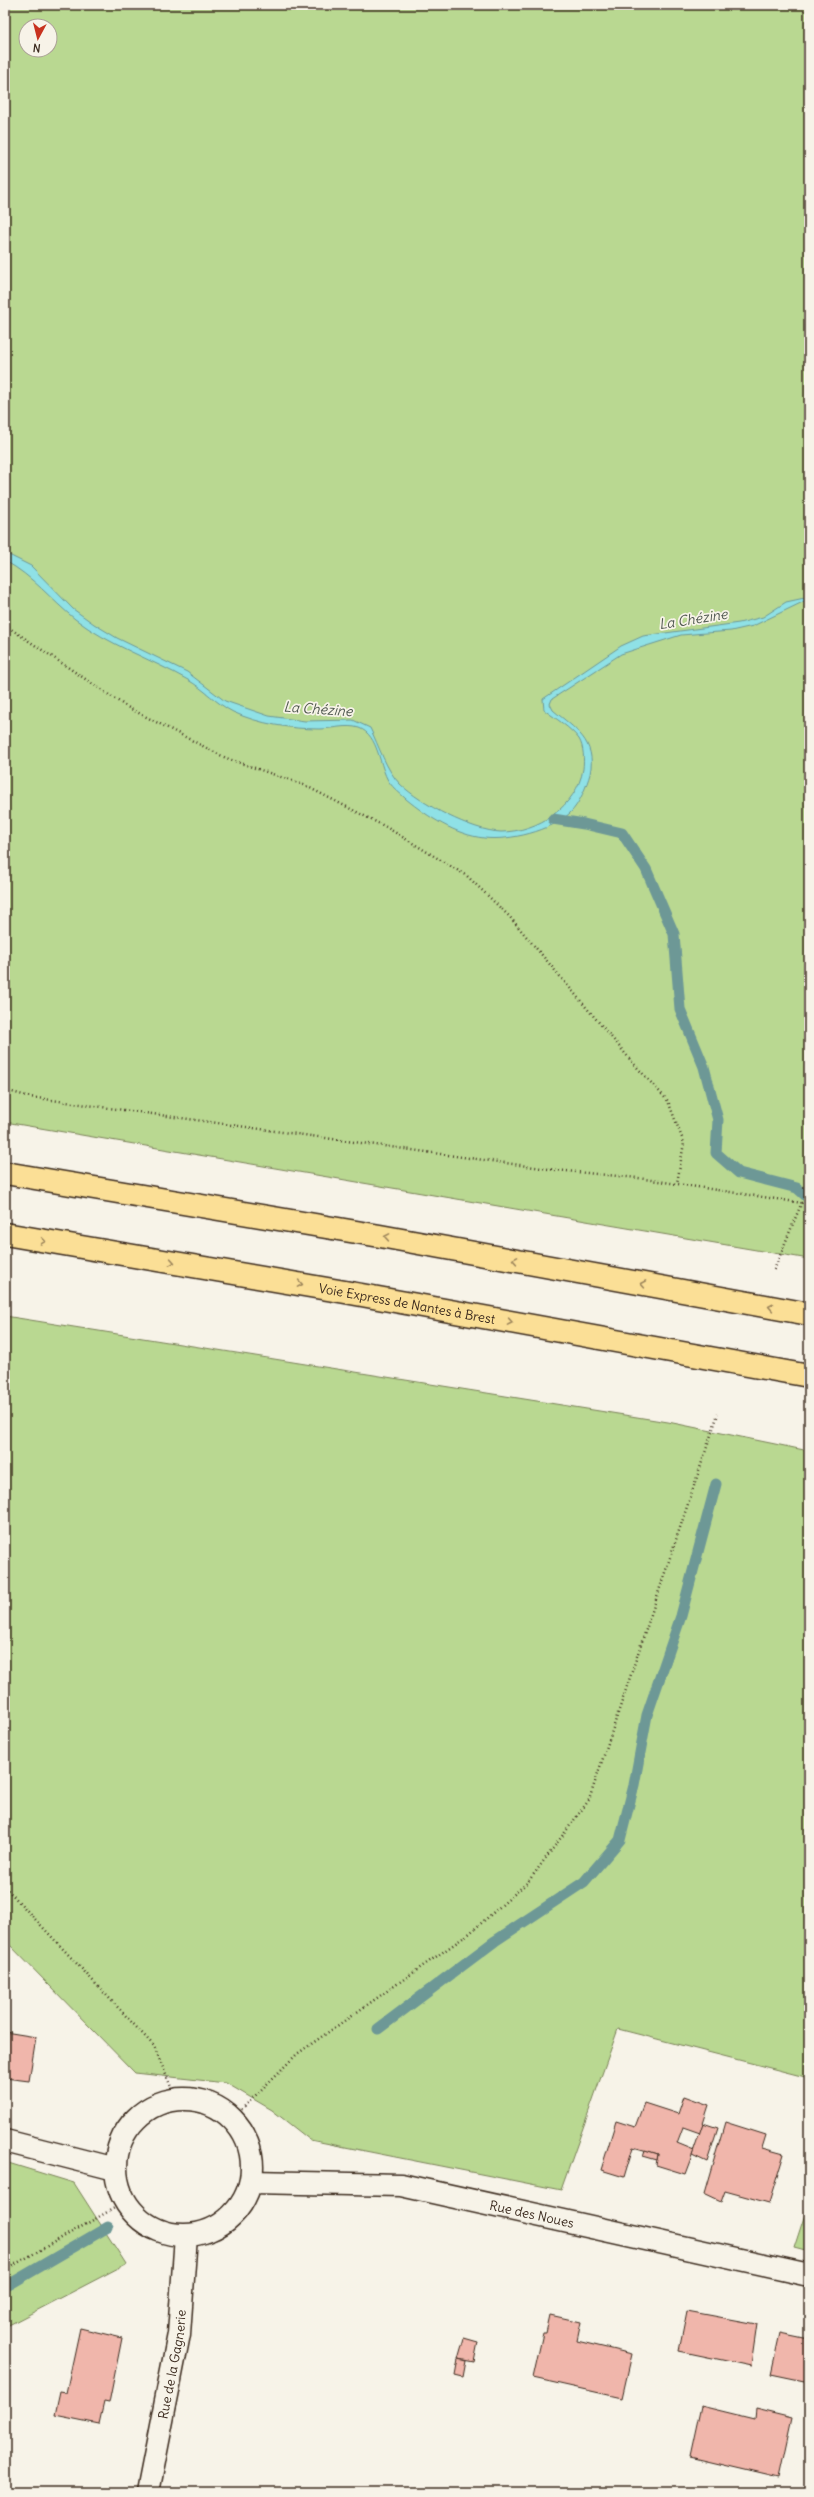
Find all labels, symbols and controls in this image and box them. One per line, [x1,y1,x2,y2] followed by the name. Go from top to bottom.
[18,18,58,58] north arrow
[32,41,41,55] text: N
[657,604,730,633] water label: La Chézine
[283,698,355,720] water label: La Chézine
[384,1233,390,1242] one-way arrow
[40,1236,47,1244] one-way arrow
[169,1257,175,1266] one-way arrow
[512,1257,518,1265] one-way arrow
[297,1279,303,1288] one-way arrow
[317,1280,497,1328] street label: Voie Express de Nantes à Brest
[640,1280,646,1288] one-way arrow
[768,1303,774,1312] one-way arrow
[507,1317,514,1326] one-way arrow
[488,2197,576,2232] street label: Rue des Noues
[155,2309,190,2421] street label: Rue de la Gagnerie

